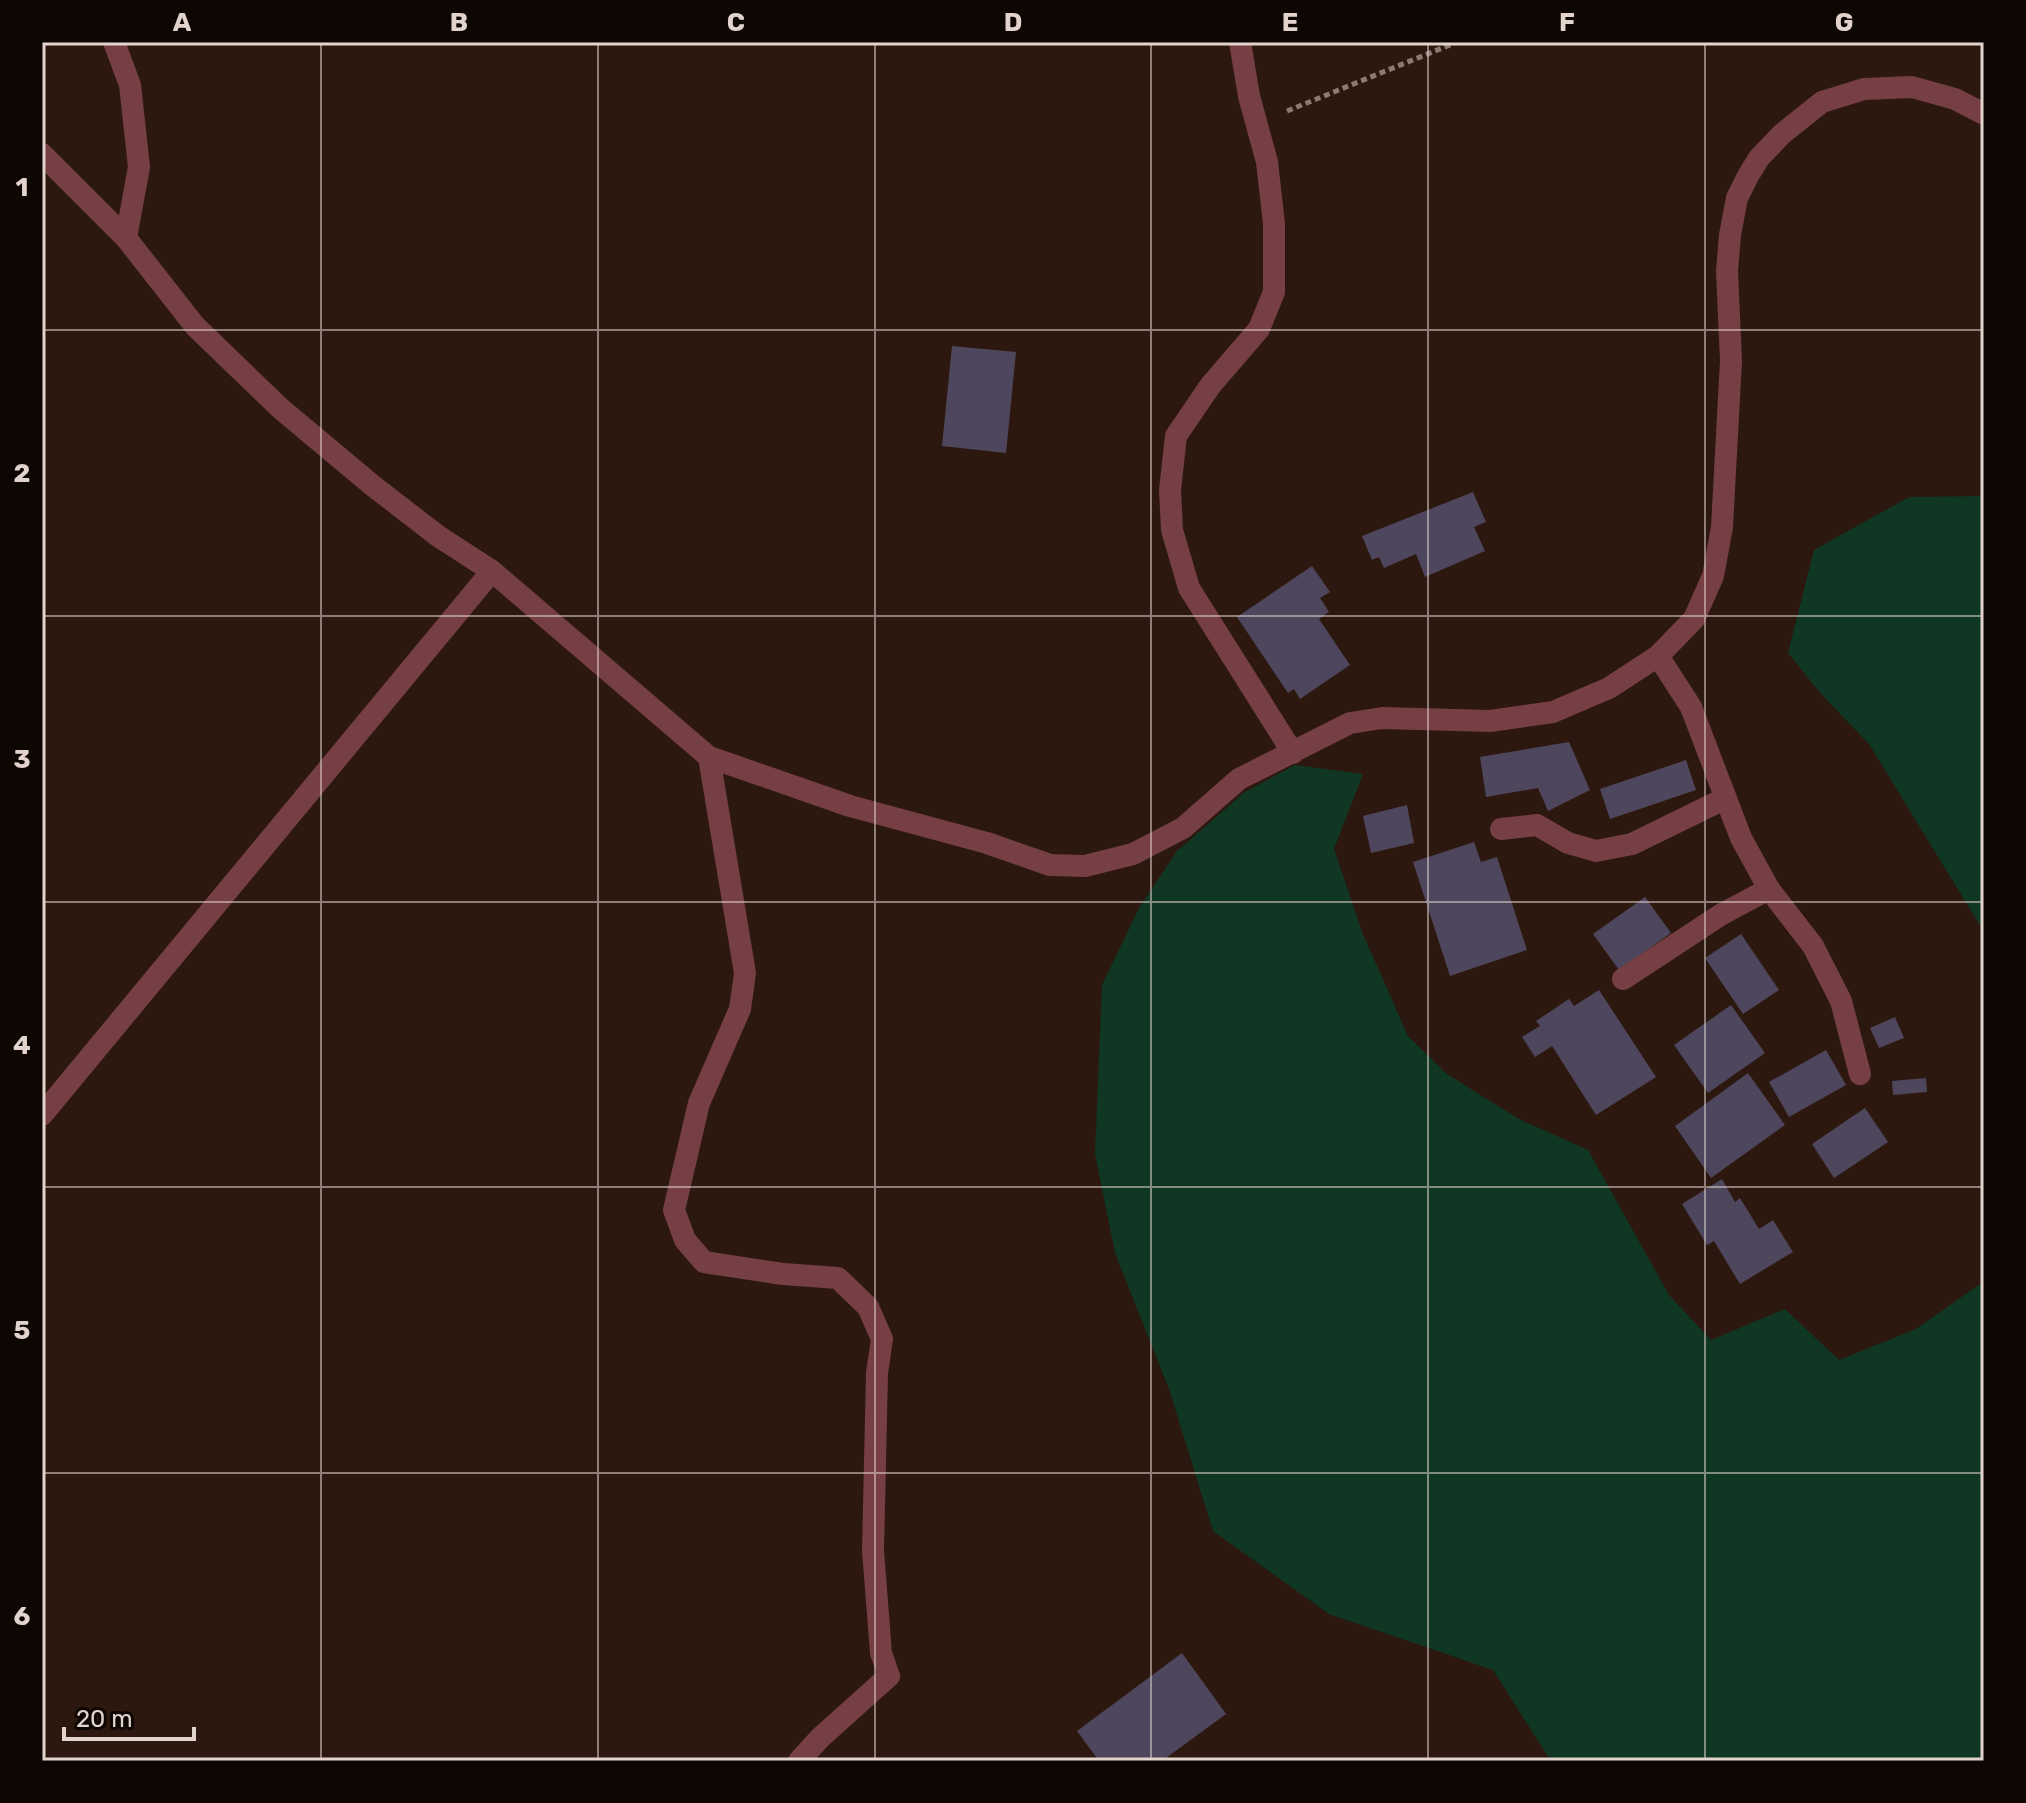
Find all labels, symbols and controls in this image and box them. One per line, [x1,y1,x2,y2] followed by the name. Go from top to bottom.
[173,7,192,38] text: A
[450,7,468,38] text: B
[727,7,745,38] text: C
[1004,7,1022,38] text: D
[1282,7,1298,38] text: E
[1559,7,1575,38] text: F
[1835,7,1853,38] text: G
[16,172,28,203] text: 1
[14,458,30,489] text: 2
[13,744,31,775] text: 3
[13,1030,31,1061] text: 4
[14,1315,30,1346] text: 5
[14,1601,31,1632] text: 6
[64,1691,194,1741] scale bar
[76,1705,133,1733] text: 20 m

